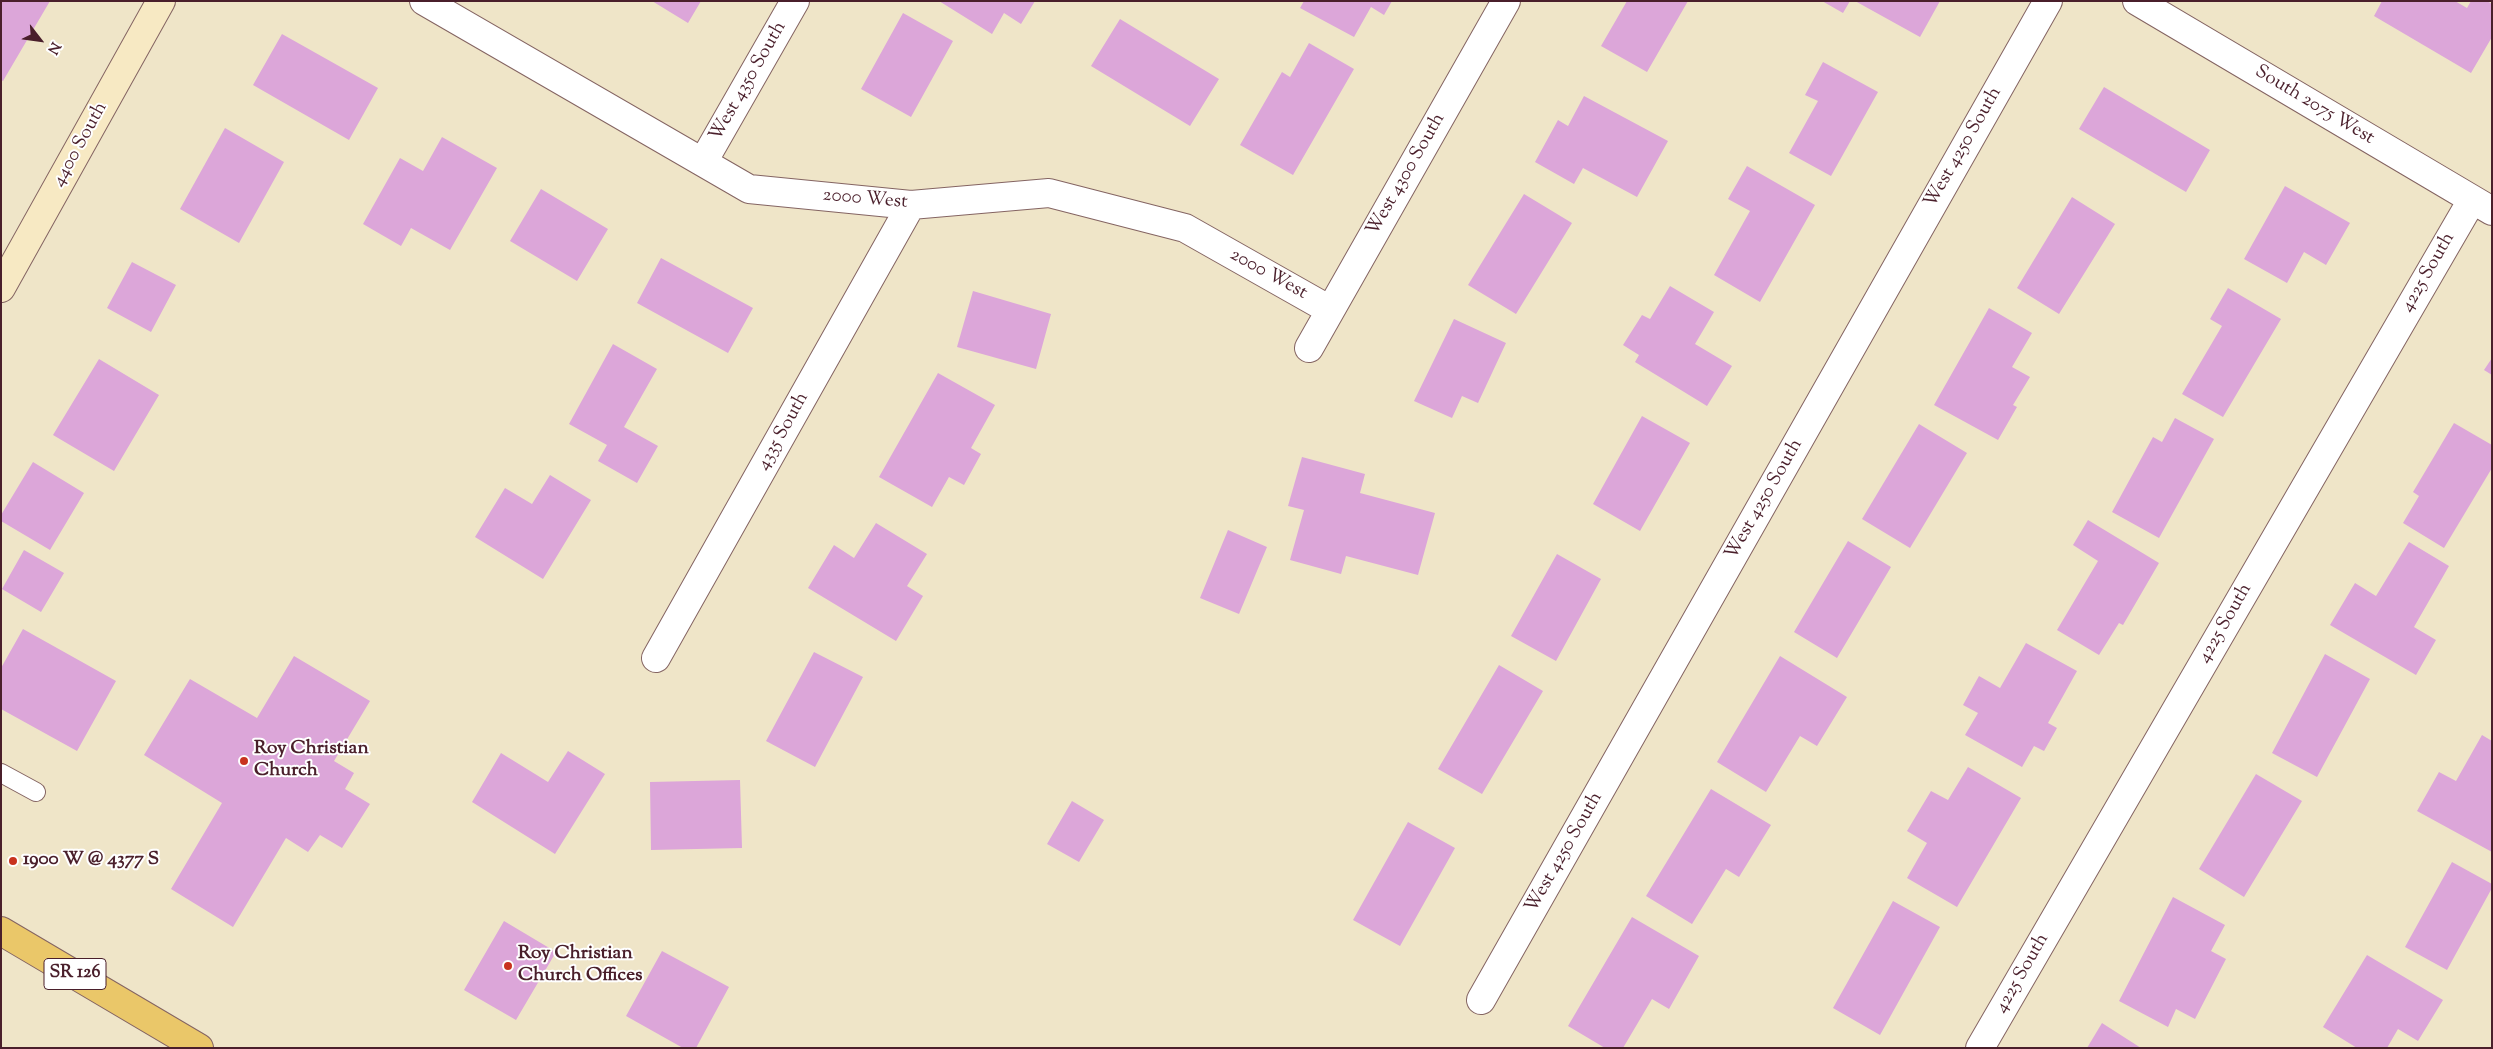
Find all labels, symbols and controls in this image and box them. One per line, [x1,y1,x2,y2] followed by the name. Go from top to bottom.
[15,15,65,65] north arrow
[706,18,792,146] street label: West 4350 South
[42,38,64,57] text: N
[2250,61,2378,151] street label: South 2075 West
[1920,84,2008,212] street label: West 4250 South
[48,99,114,191] street label: 4400 South
[1363,110,1451,240] street label: West 4300 South
[822,185,908,215] street label: 2000 West
[2397,229,2461,317] street label: 4225 South
[1225,244,1311,306] street label: 2000 West
[753,389,815,475] street label: 4335 South
[1721,436,1809,564] street label: West 4250 South
[2194,580,2258,668] street label: 4225 South
[254,739,369,783] place label: Roy Christian Church
[238,755,250,767] marker: Roy Christian Church
[1521,789,1609,917] street label: West 4250 South
[23,850,159,872] place label: 1900 W @ 4377 S
[7,855,19,867] marker: 1900 W @ 4377 S
[1991,930,2055,1018] street label: 4225 South
[518,944,642,988] place label: Roy Christian Church Offices
[44,959,106,990] road number: SR 126
[502,960,514,972] marker: Roy Christian Church Offices

